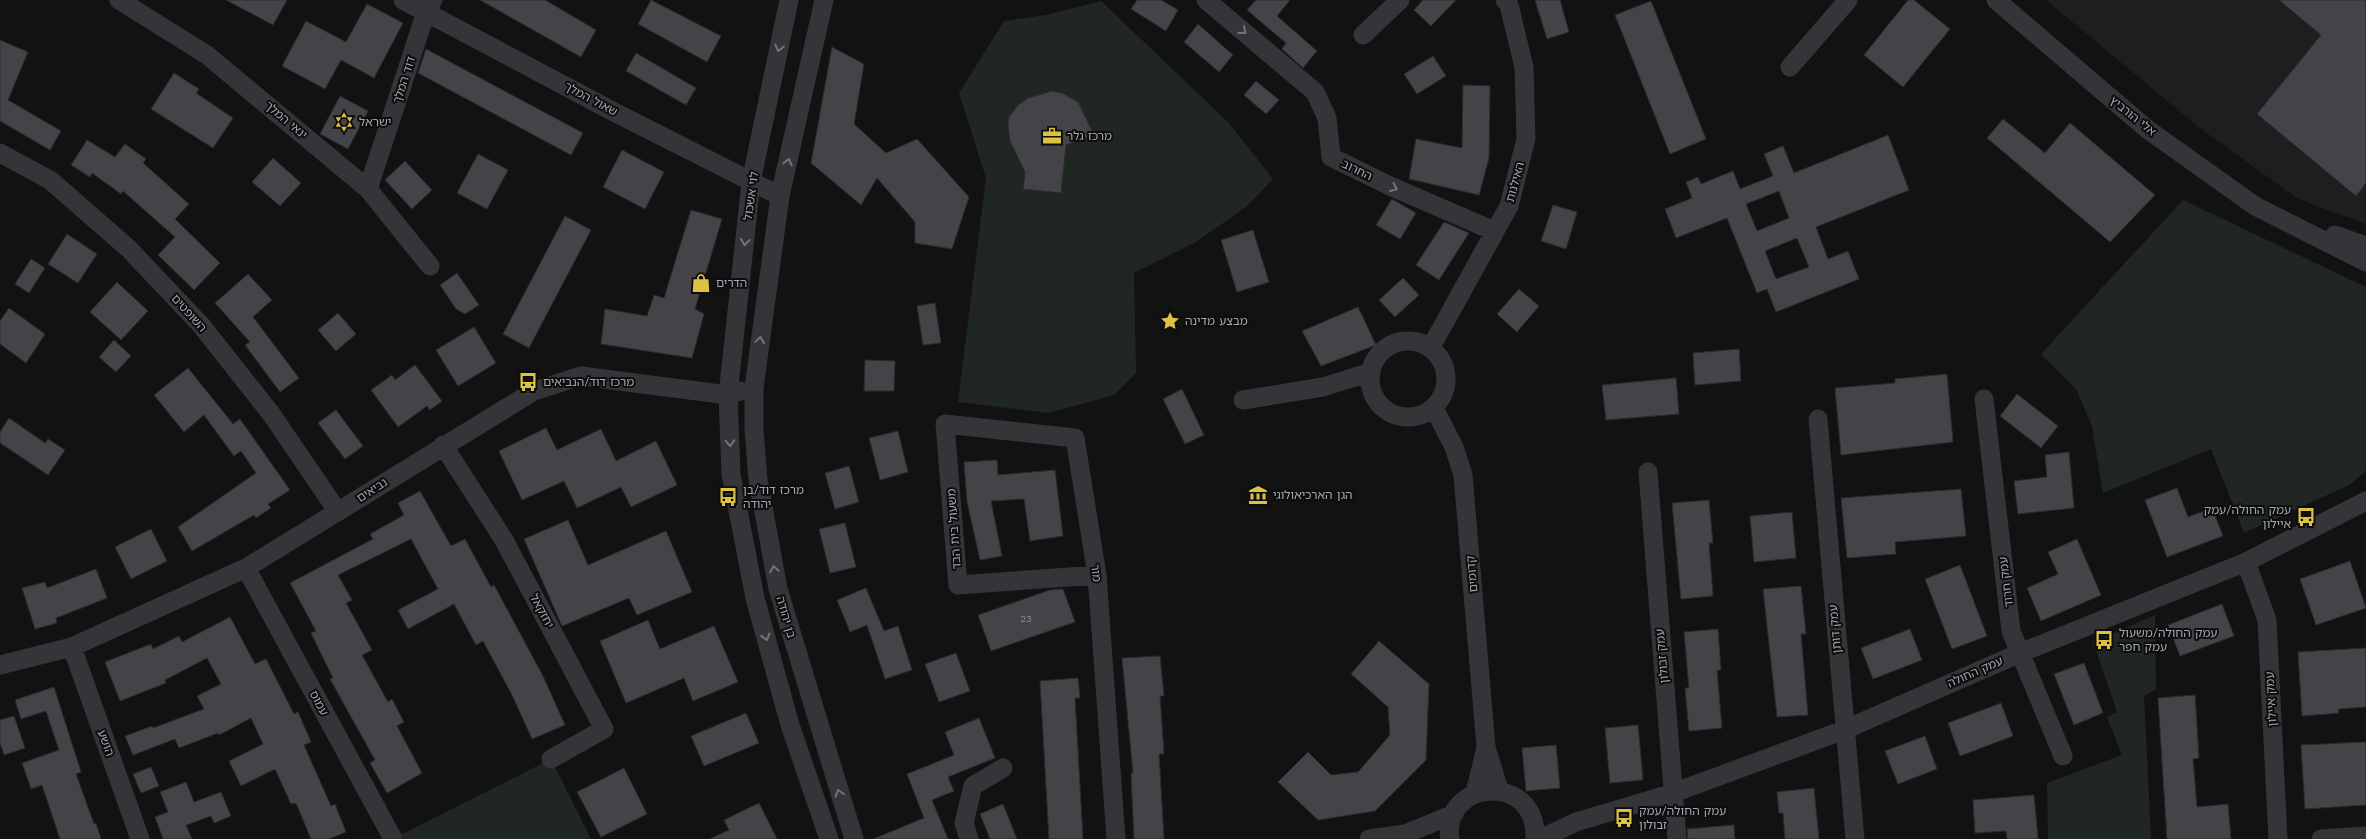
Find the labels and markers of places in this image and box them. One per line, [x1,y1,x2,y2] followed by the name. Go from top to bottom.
[333,111,355,133] synagogue icon: ישראל
[359,115,391,129] place label: ישראל
[1041,125,1063,147] office icon: מרכז גלר
[1067,129,1112,143] place label: מרכז גלר
[690,272,712,294] shop icon: הדרים
[716,276,747,290] place label: הדרים
[1159,310,1181,332] place icon: מבצע מדינה
[1185,314,1248,328] place label: מבצע מדינה
[517,371,539,393] bus stop icon: מרכז דוד/הנביאים
[543,375,634,389] place label: מרכז דוד/הנביאים
[743,483,804,511] place label: מרכז דוד/בן יהודה
[1247,484,1269,506] museum icon: הגן הארכיאולוגי
[717,486,739,508] bus stop icon: מרכז דוד/בן יהודה
[1273,488,1353,502] place label: הגן הארכיאולוגי
[2204,503,2291,531] place label: עמק החולה/עמק איילון
[2295,506,2317,528] bus stop icon: עמק החולה/עמק איילון
[2119,626,2217,654] place label: עמק החולה/משעול עמק חפר
[2093,629,2115,651] bus stop icon: עמק החולה/משעול עמק חפר
[1639,804,1726,832] place label: עמק החולה/עמק זבולון
[1613,807,1635,829] bus stop icon: עמק החולה/עמק זבולון

